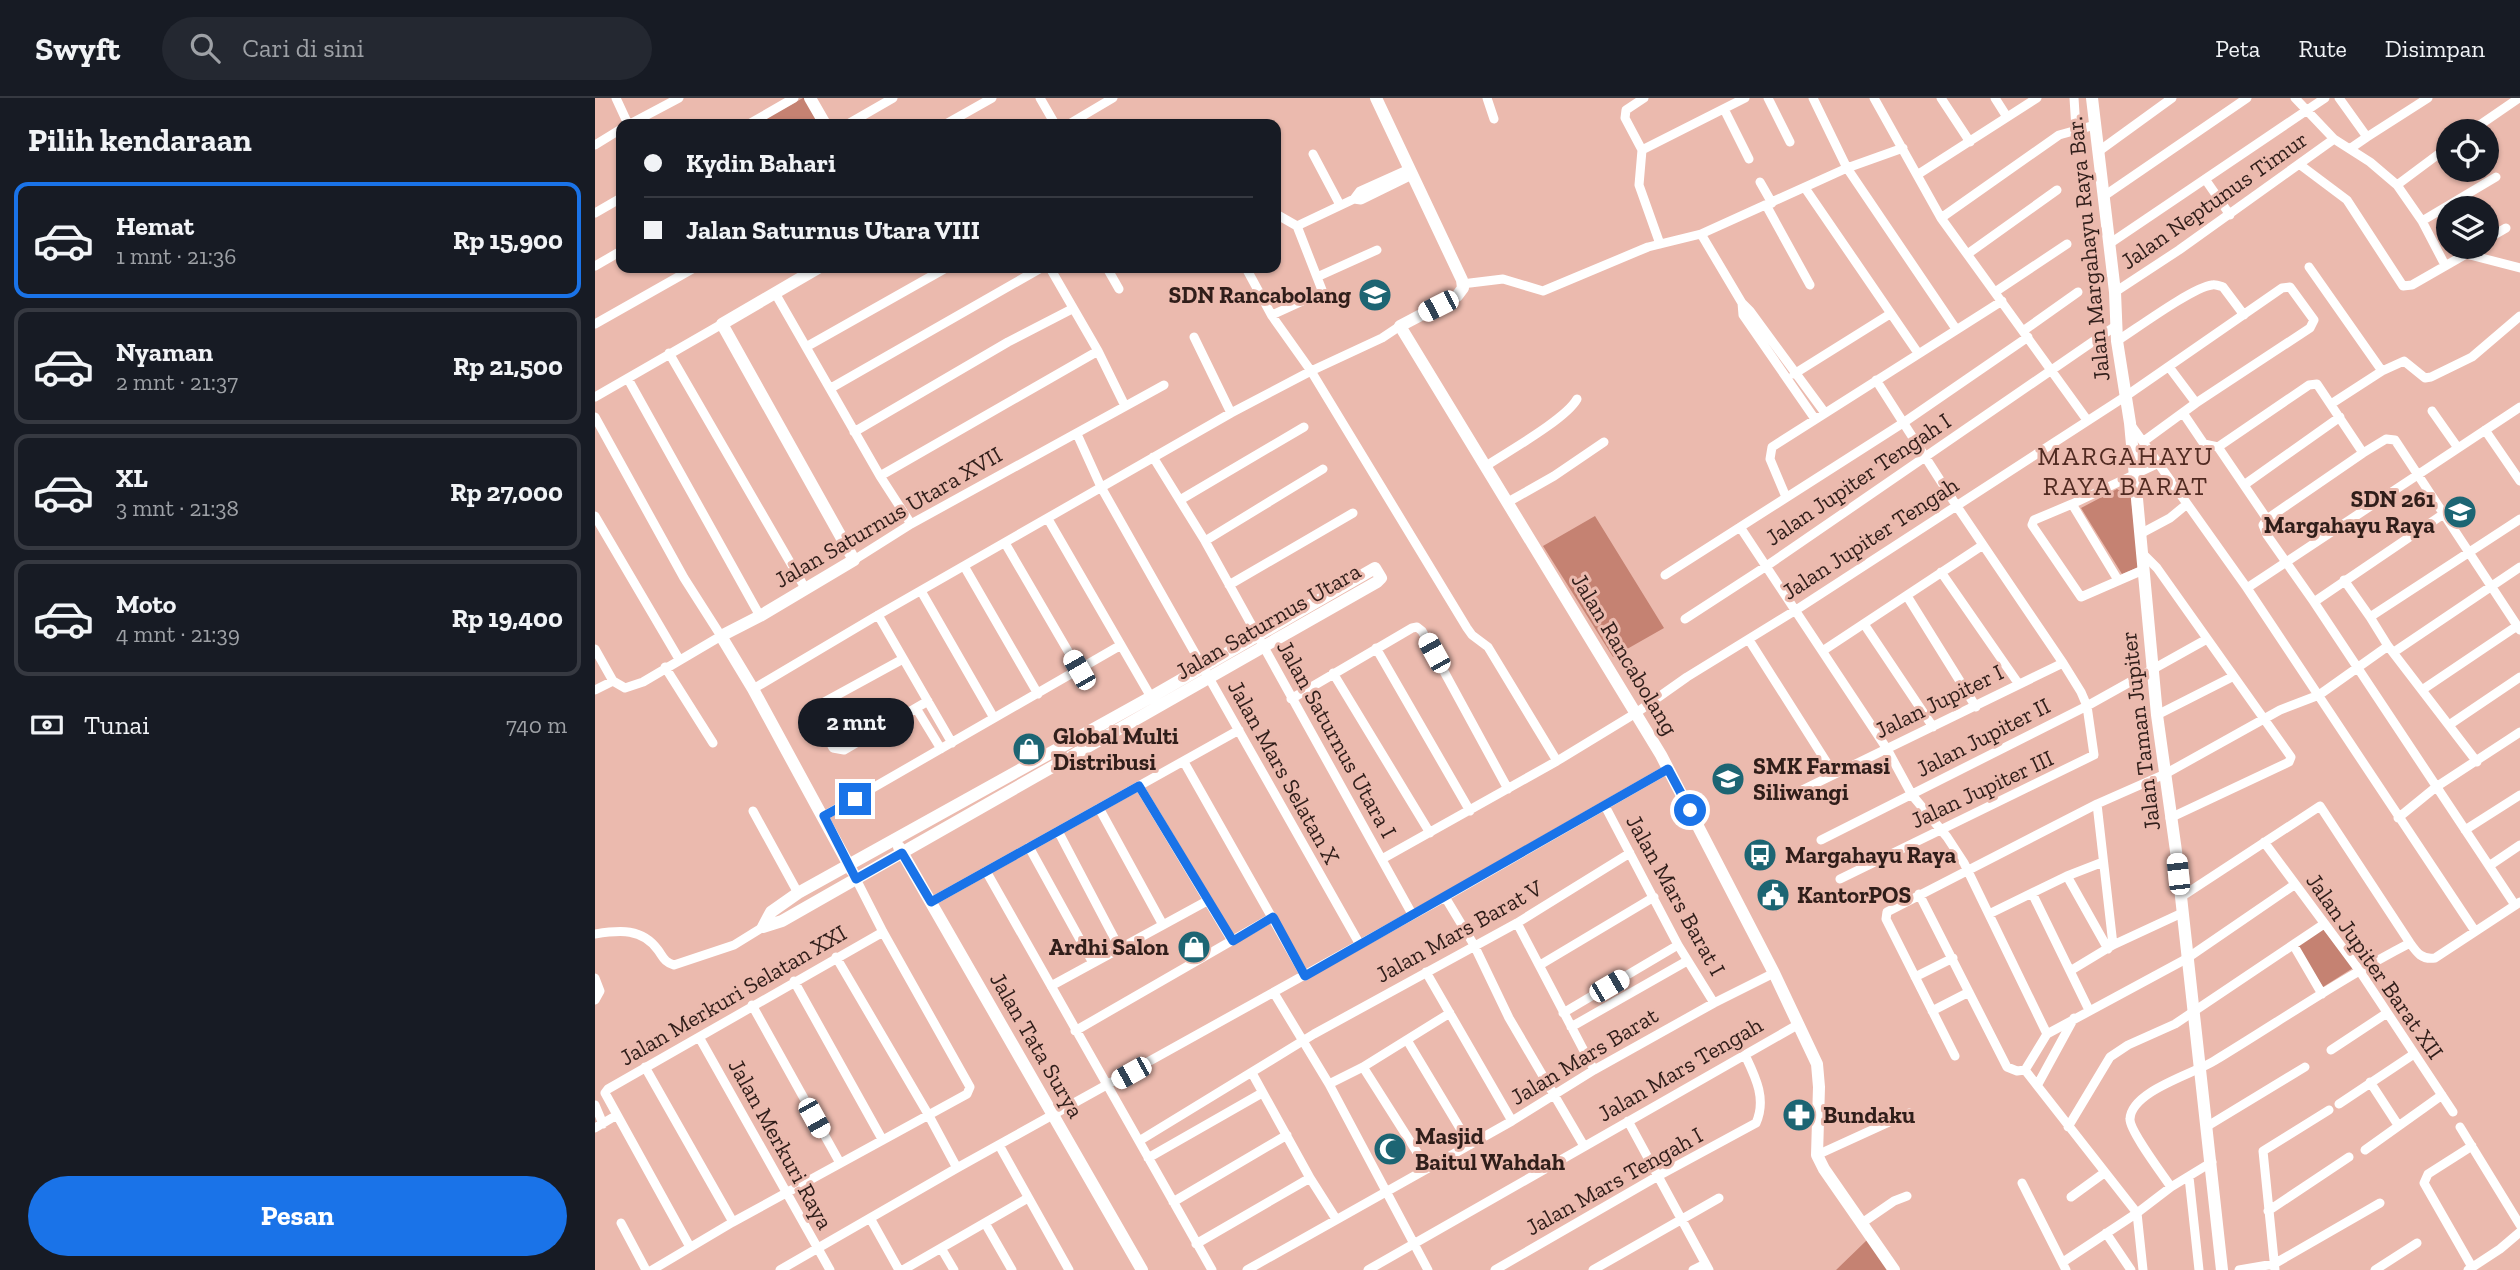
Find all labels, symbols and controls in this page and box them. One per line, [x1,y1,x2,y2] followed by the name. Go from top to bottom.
[162,17,652,80] search box
[35,29,120,68] text: Swyft
[186,29,224,67] icon: search
[242,32,364,64] text: Cari di sini
[2215,34,2260,63] text: Peta
[2298,34,2347,63] text: Rute
[2385,34,2485,63] text: Disimpan
[2060,115,2116,383] street label: Jalan Margahayu Raya Bar.
[2436,119,2499,259] map controls
[2436,119,2499,182] button: locate
[28,121,252,159] text: Pilih kendaraan
[2115,125,2313,275] street label: Jalan Neptunus Timur
[686,147,836,179] text: Kydin Bahari
[2436,196,2499,259] button: layers
[32,209,95,272] icon: car
[116,210,194,242] text: Hemat
[686,214,980,246] text: Jalan Saturnus Utara VIII
[453,224,563,256] text: Rp 15,900
[116,242,236,270] text: 1 mnt · 21:36
[1356,276,1394,314] school or university icon: SDN Rancabolang
[1169,281,1351,309] place label: SDN Rancabolang
[1415,287,1462,325] car
[32,335,95,398] icon: car
[116,336,213,368] text: Nyaman
[453,350,563,382] text: Rp 21,500
[116,368,238,396] text: 2 mnt · 21:37
[1760,406,1956,552] street label: Jalan Jupiter Tengah I
[769,440,1007,594] street label: Jalan Saturnus Utara XVII
[2037,440,2215,502] district label: MARGAHAYU RAYA BARAT
[32,461,95,524] icon: car
[116,462,148,494] text: XL
[1776,470,1964,606] street label: Jalan Jupiter Tengah
[450,476,563,508] text: Rp 27,000
[2264,485,2435,539] place label: SDN 261 Margahayu Raya
[2441,493,2479,531] school or university icon: SDN 261 Margahayu Raya
[116,494,239,522] text: 3 mnt · 21:38
[1170,557,1366,685] street label: Jalan Saturnus Utara
[1566,568,1685,740] street label: Jalan Rancabolang
[32,587,95,650] icon: car
[116,588,176,620] text: Moto
[452,602,563,634] text: Rp 19,400
[116,620,240,648] text: 4 mnt · 21:39
[1415,630,1454,676] car
[2114,630,2166,832] street label: Jalan Taman Jupiter
[1271,635,1403,843] street label: Jalan Saturnus Utara I
[1060,647,1099,693] car
[1870,658,2008,744] street label: Jalan Jupiter I
[1222,675,1346,869] street label: Jalan Mars Selatan X
[1911,691,2055,783] street label: Jalan Jupiter II
[797,698,913,746] callout: 2 mnt
[28,706,66,744] icon: cash
[826,708,886,736] text: 2 mnt
[84,709,149,741] text: Tunai
[506,711,567,739] text: 740 m
[1053,722,1179,776] place label: Global Multi Distribusi
[1010,730,1048,768] shop icon: Global Multi Distribusi
[1906,744,2058,834] street label: Jalan Jupiter III
[1753,752,1890,806] place label: SMK Farmasi Siliwangi
[1709,760,1747,798] school or university icon: SMK Farmasi Siliwangi
[839,783,871,815] route end
[1674,794,1706,826] route start
[1620,810,1732,980] street label: Jalan Mars Barat I
[1741,836,1779,874] bus stop icon: Margahayu Raya
[1785,841,1957,869] place label: Margahayu Raya
[2166,852,2191,896] car
[2300,868,2450,1064] street label: Jalan Jupiter Barat XII
[1371,874,1547,988] street label: Jalan Mars Barat V
[1754,876,1792,914] public building icon: KantorPOS
[1797,881,1911,909] place label: KantorPOS
[615,919,851,1071] street label: Jalan Merkuri Selatan XXI
[1175,928,1213,966] shop icon: Ardhi Salon
[1049,933,1169,961] place label: Ardhi Salon
[1586,966,1633,1006] car
[984,967,1090,1123] street label: Jalan Tata Surya
[1505,1001,1663,1111] street label: Jalan Mars Barat
[1593,1010,1768,1128] street label: Jalan Mars Tengah
[723,1054,839,1234] street label: Jalan Merkuri Raya
[1108,1054,1155,1092] car
[795,1095,834,1141] car
[1780,1096,1818,1134] pharmacy icon: Bundaku
[1823,1101,1916,1129] place label: Bundaku
[1521,1121,1707,1241] street label: Jalan Mars Tengah I
[1415,1122,1566,1176] place label: Masjid Baitul Wahdah
[1371,1130,1409,1168] mosque icon: Masjid Baitul Wahdah
[28,1176,567,1256] button: Pesan

